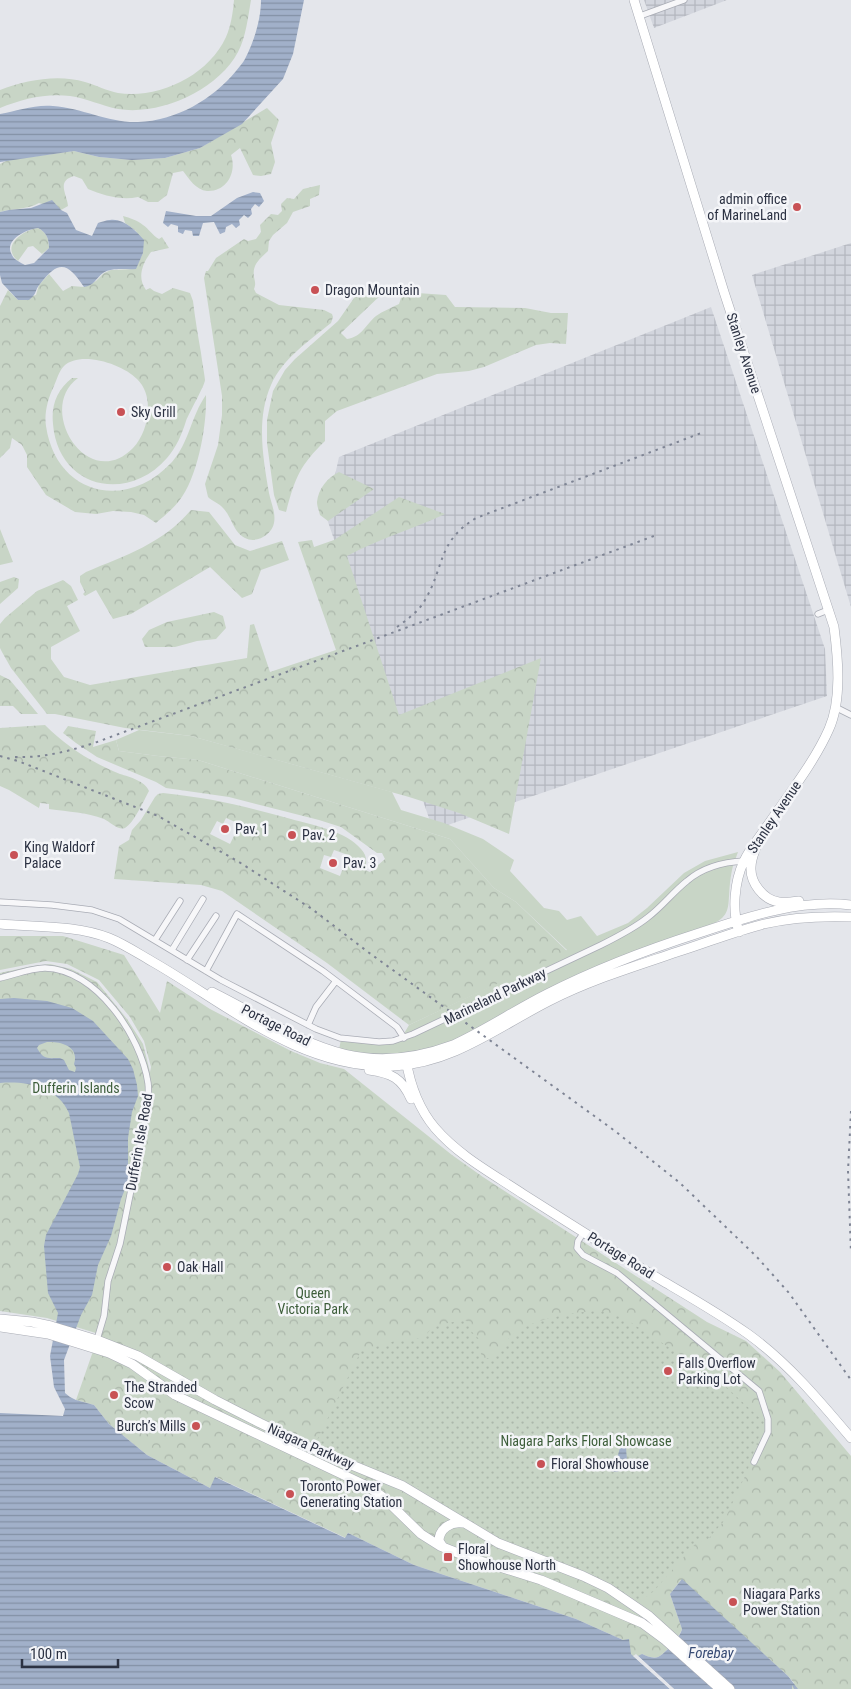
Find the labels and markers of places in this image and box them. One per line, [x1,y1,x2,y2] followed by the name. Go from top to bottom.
[707,191,787,223] place label: admin office of MarineLand
[791,201,803,213] marker: admin office of MarineLand
[325,282,420,298] place label: Dragon Mountain
[309,284,321,296] marker: Dragon Mountain
[131,404,176,420] place label: Sky Grill
[115,406,127,418] marker: Sky Grill
[235,821,268,837] place label: Pav. 1
[219,823,231,835] marker: Pav. 1
[302,827,335,843] place label: Pav. 2
[286,829,298,841] marker: Pav. 2
[24,839,95,871] place label: King Waldorf Palace
[8,849,20,861] marker: King Waldorf Palace
[343,855,376,871] place label: Pav. 3
[327,857,339,869] marker: Pav. 3
[177,1259,223,1275] place label: Oak Hall
[161,1261,173,1273] marker: Oak Hall
[678,1355,756,1387] place label: Falls Overflow Parking Lot
[662,1365,674,1377] marker: Falls Overflow Parking Lot
[124,1379,197,1411] place label: The Stranded Scow
[108,1389,120,1401] marker: The Stranded Scow
[117,1418,186,1434] place label: Burch’s Mills
[190,1420,202,1432] marker: Burch’s Mills
[551,1456,649,1472] place label: Floral Showhouse
[535,1458,547,1470] marker: Floral Showhouse
[300,1478,402,1510] place label: Toronto Power Generating Station
[284,1488,296,1500] marker: Toronto Power Generating Station
[458,1541,556,1573] place label: Floral Showhouse North
[442,1551,454,1563] marker: Floral Showhouse North
[743,1586,820,1618] place label: Niagara Parks Power Station
[727,1596,739,1608] marker: Niagara Parks Power Station

